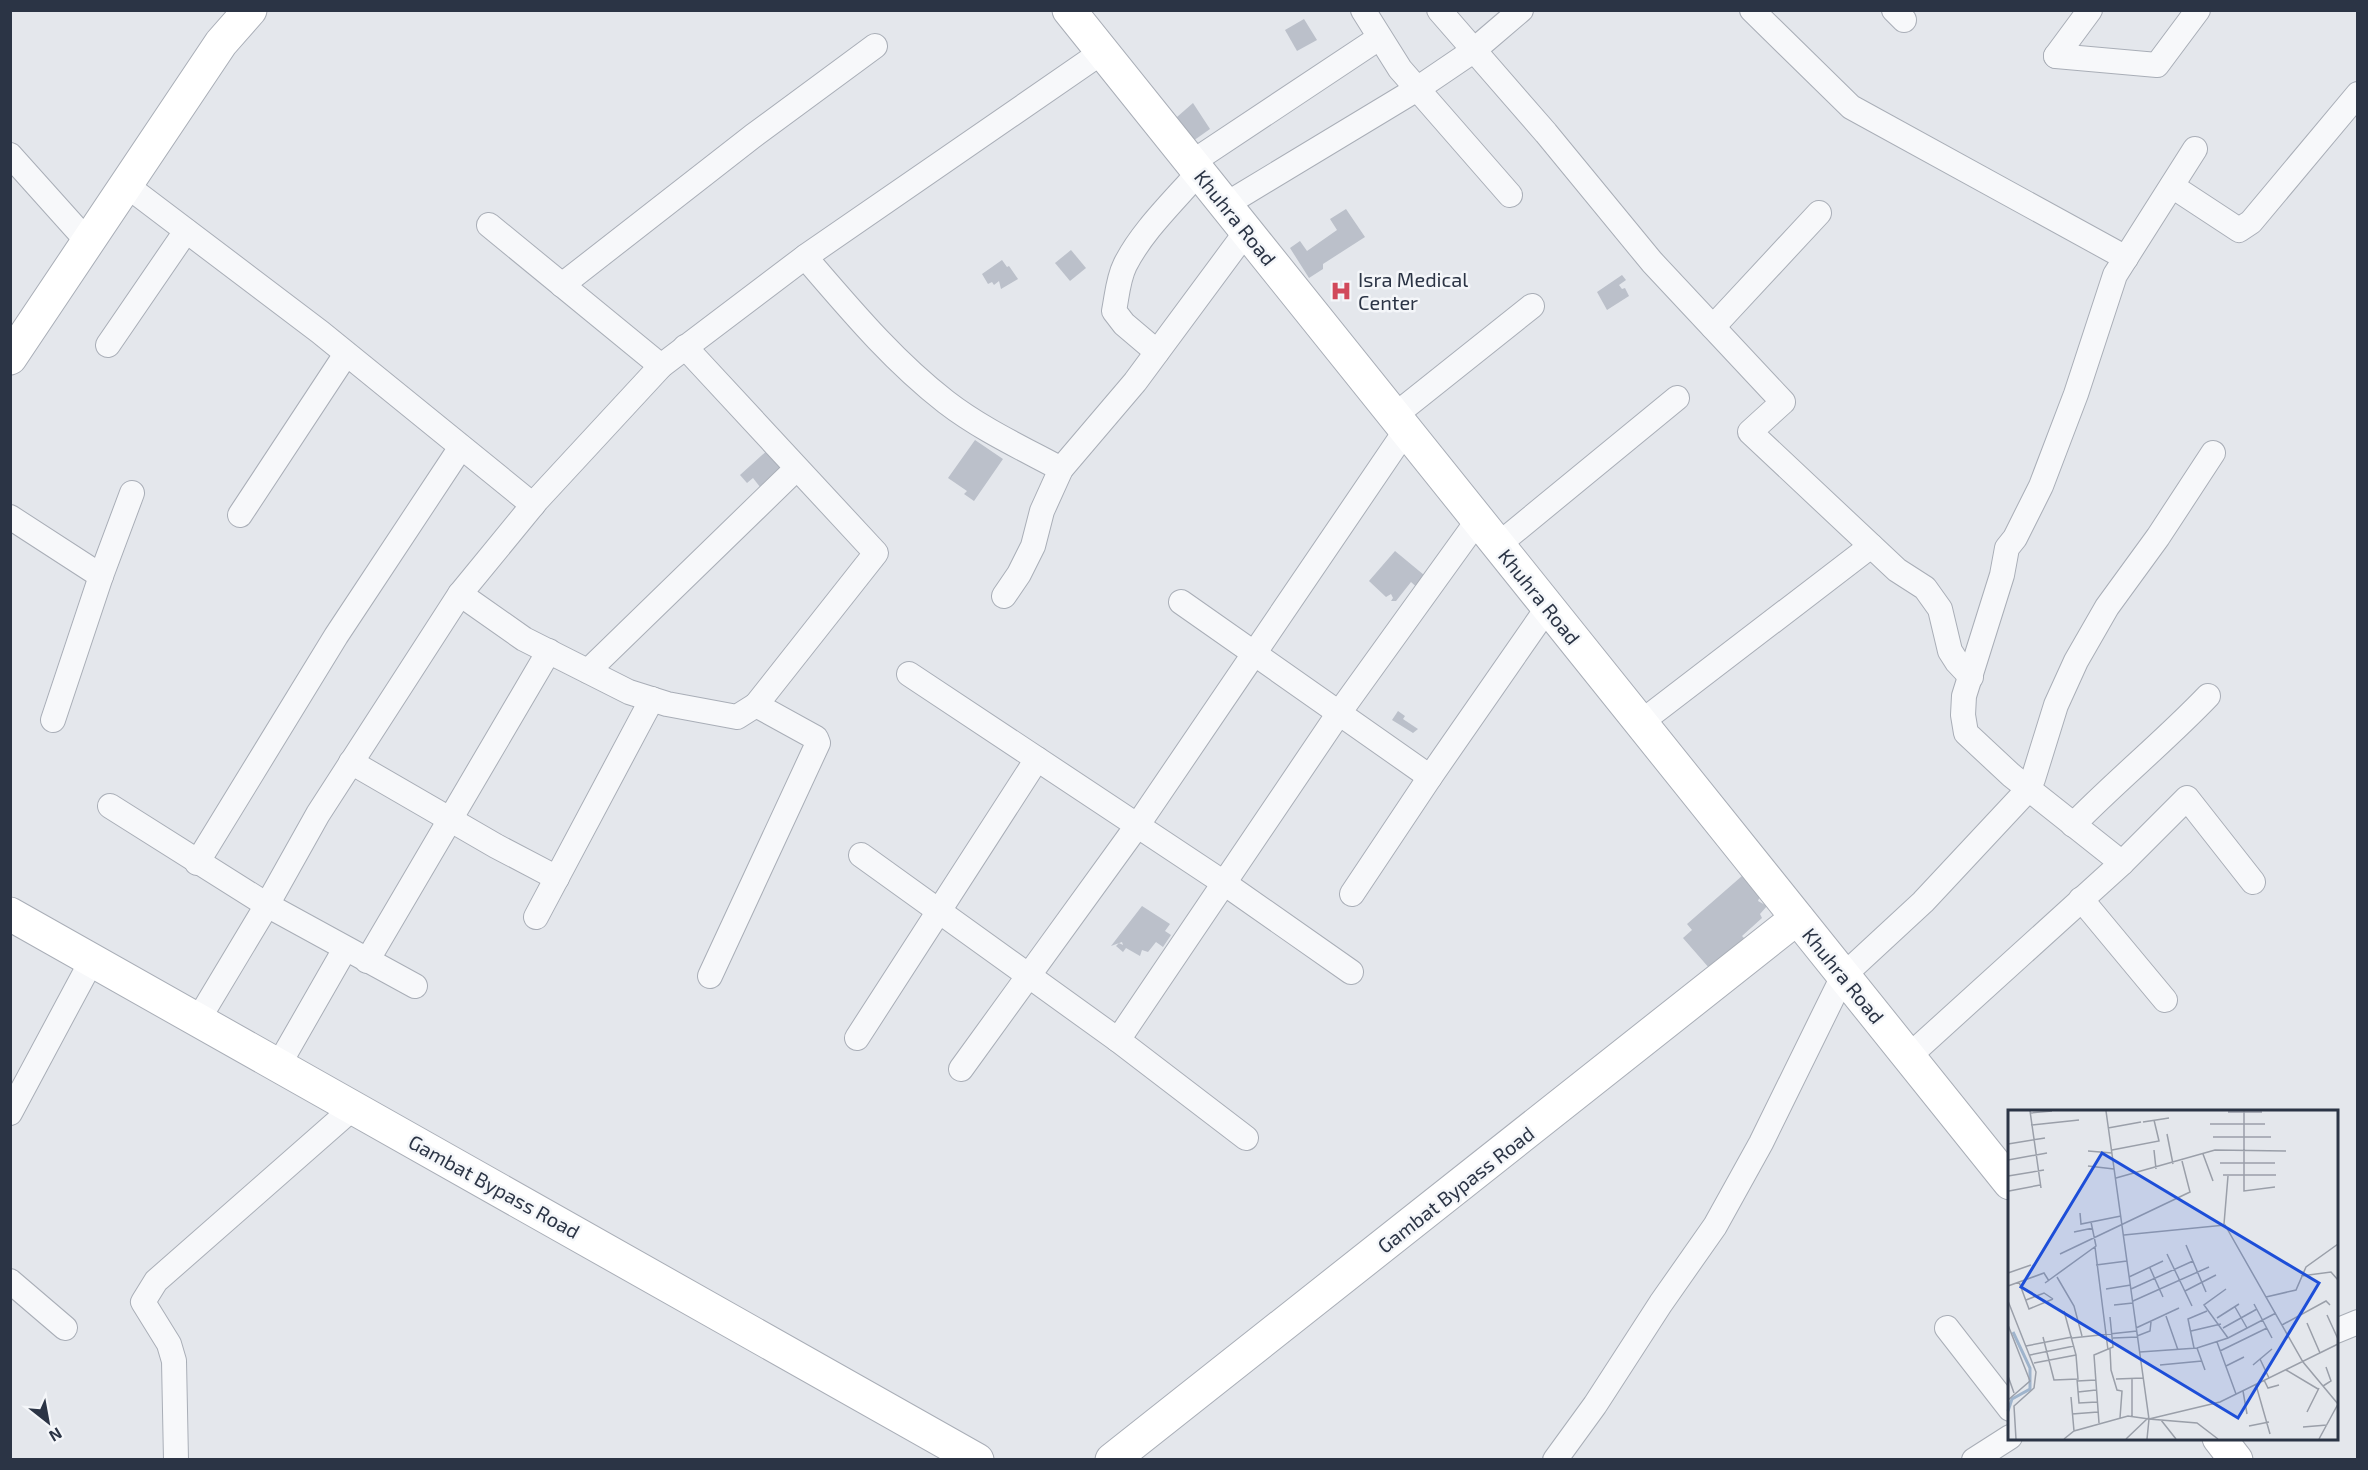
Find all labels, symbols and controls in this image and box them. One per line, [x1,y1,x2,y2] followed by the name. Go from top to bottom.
[1190,165,1282,270] street label: Khuhra Road
[1358,267,1468,314] place label: Isra Medical Center
[1329,279,1353,303] hospital icon: Isra Medical Center
[1494,544,1586,649] street label: Khuhra Road
[1798,923,1890,1028] street label: Khuhra Road
[2008,1110,2338,1440] inset map
[1372,1121,1538,1258] street label: Gambat Bypass Road
[405,1129,584,1243] street label: Gambat Bypass Road
[18,1392,78,1452] north arrow
[46,1424,66,1446] text: N

